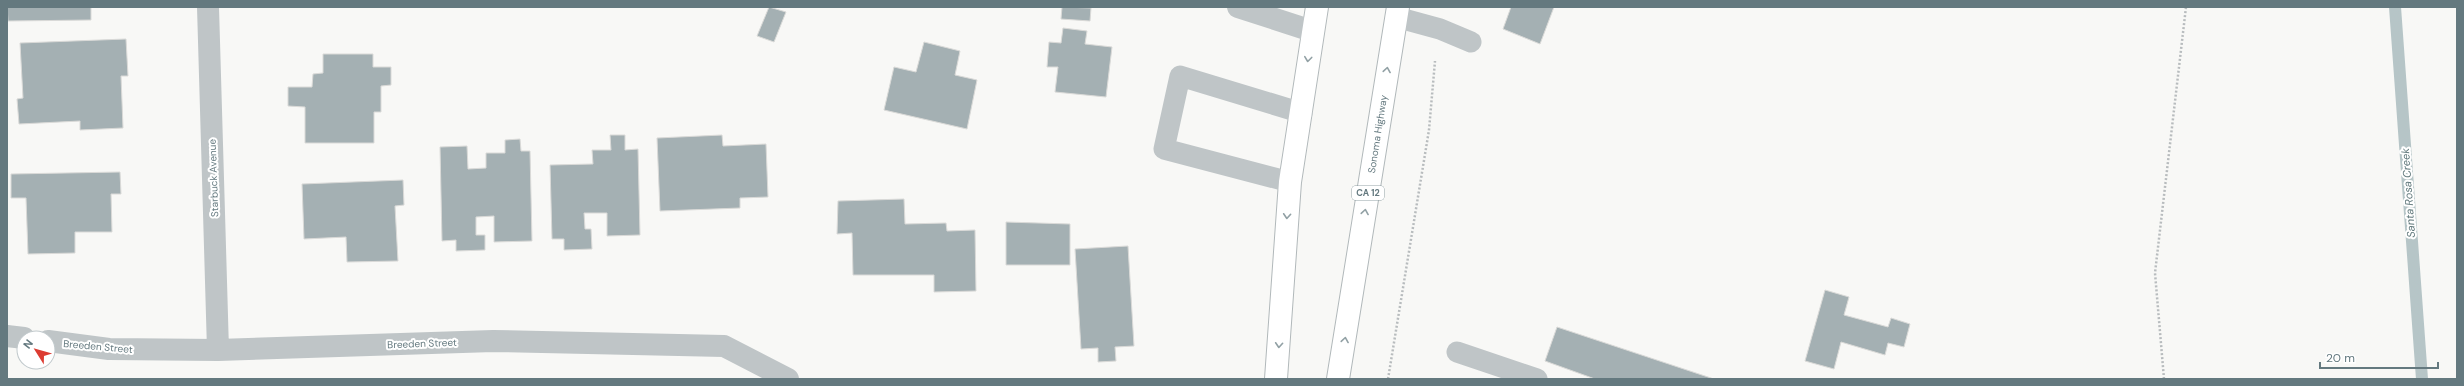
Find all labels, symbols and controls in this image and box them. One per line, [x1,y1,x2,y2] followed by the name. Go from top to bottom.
[1304,56,1313,62] one-way arrow
[1382,67,1391,73] one-way arrow
[1365,93,1390,174] street label: Sonoma Highway
[206,138,221,217] street label: Starbuck Avenue
[2398,147,2418,238] water label: Santa Rosa Creek
[1352,186,1384,200] road number: CA 12
[1360,209,1369,215] one-way arrow
[1283,213,1292,219] one-way arrow
[16,330,56,370] north arrow
[387,336,457,351] street label: Breeden Street
[20,337,36,351] text: N
[63,337,133,356] street label: Breeden Street
[1340,337,1348,344] one-way arrow
[1274,342,1283,348] one-way arrow
[2320,344,2438,370] scale bar
[2326,350,2355,366] text: 20 m

